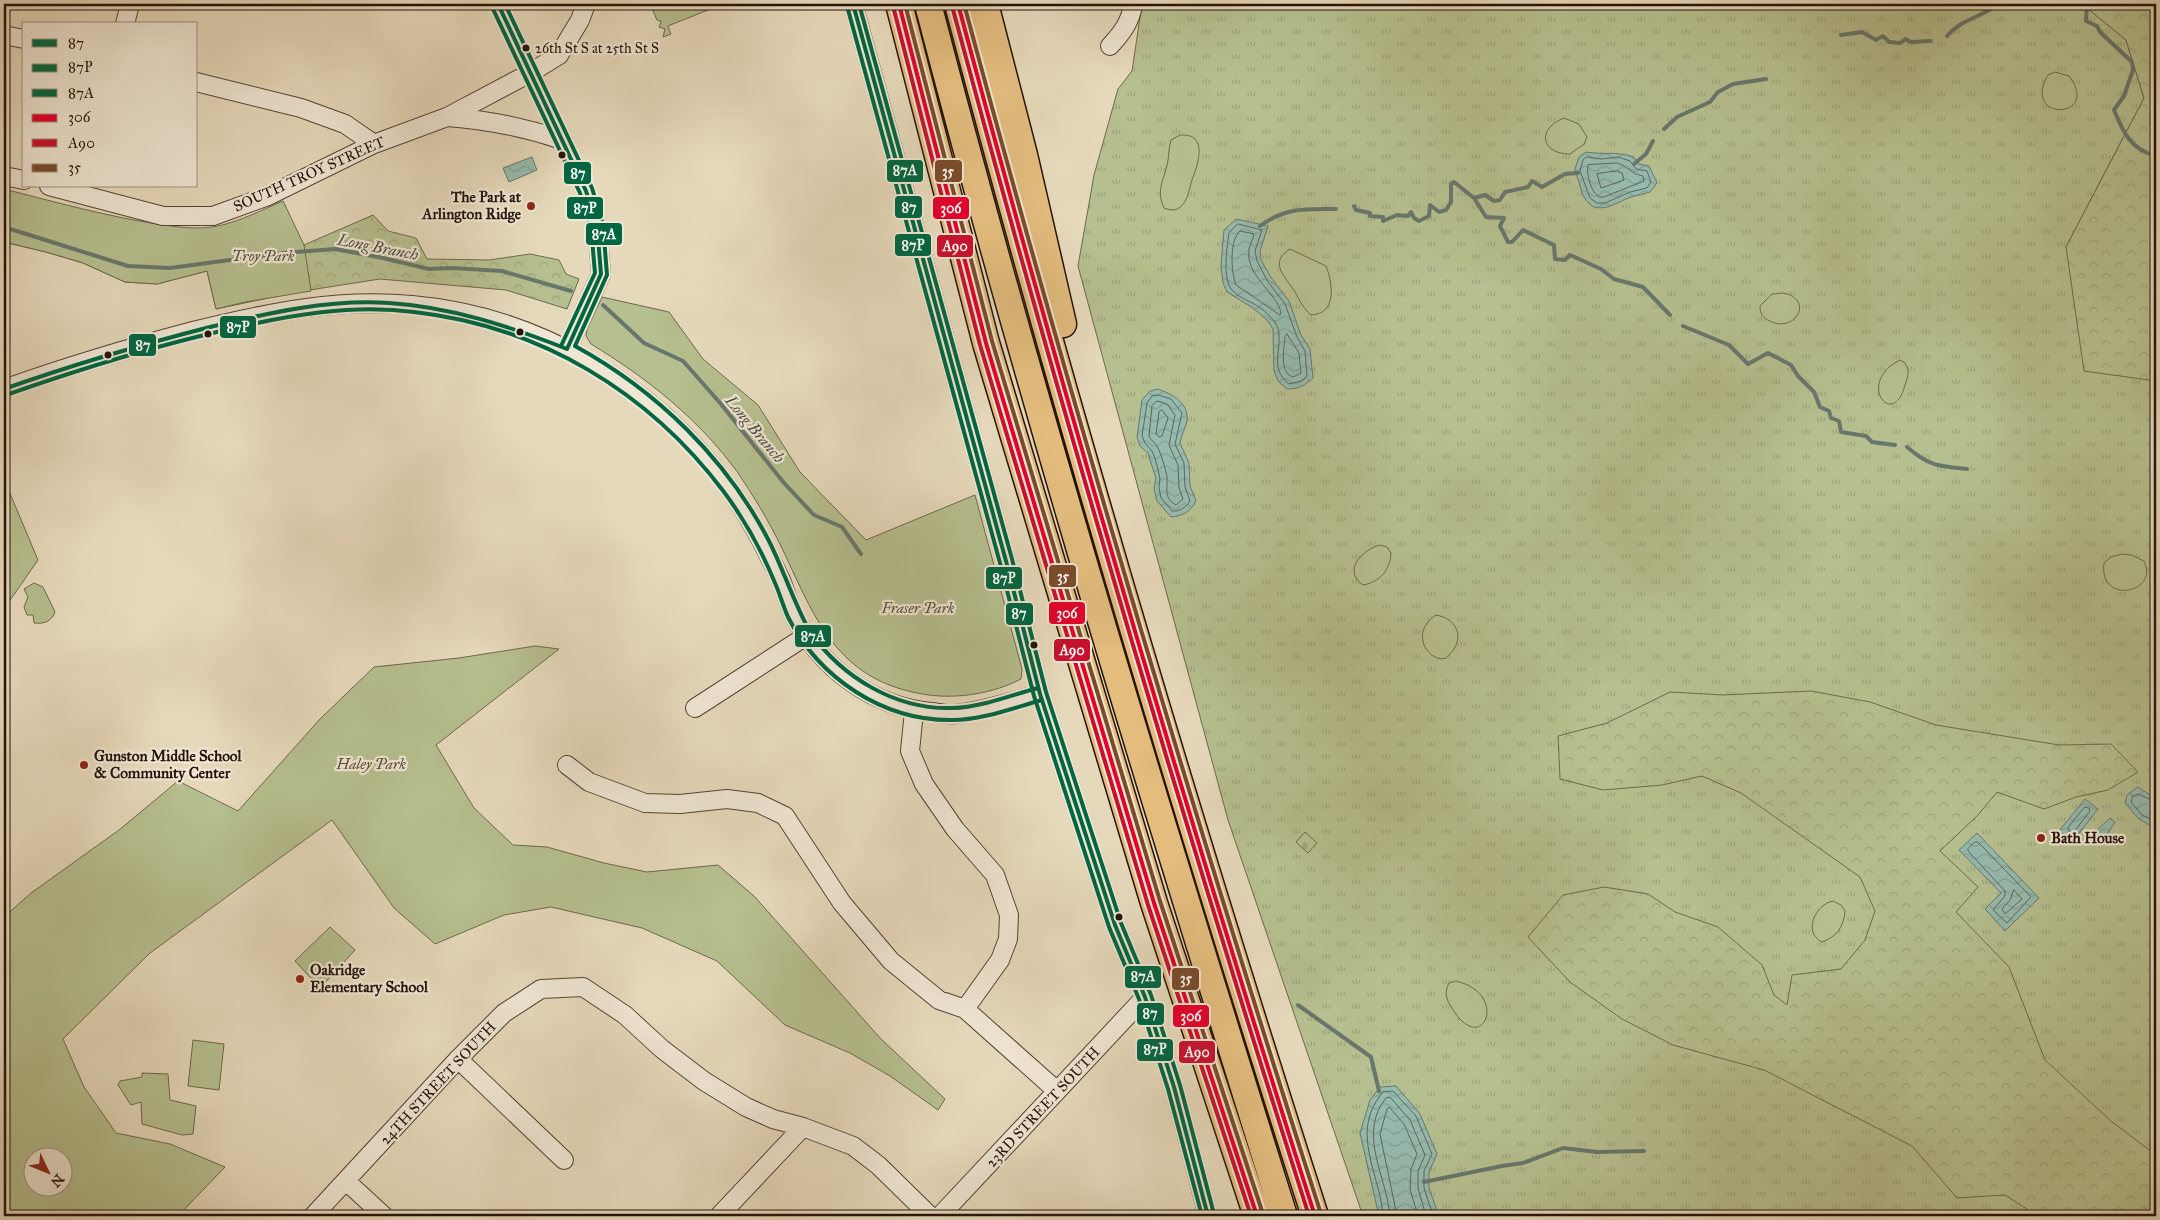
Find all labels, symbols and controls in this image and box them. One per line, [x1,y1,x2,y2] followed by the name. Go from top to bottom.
[22,22,198,188] legend
[68,34,84,52] text: 87
[535,40,659,57] place label: 26th St S at 25th St S
[521,43,531,53] marker: 26th St S at 25th St S
[68,58,93,76] text: 87P
[68,84,94,102] text: 87A
[68,108,92,126] text: 306
[231,132,387,216] street label: SOUTH TROY STREET
[67,134,95,152] text: A90
[557,150,567,160] unlabelled marker
[68,158,81,176] text: 35
[886,159,924,183] line badge: 87A
[934,159,963,183] line badge: 35
[563,161,592,185] line badge: 87
[893,162,918,179] text: 87A
[942,163,955,181] text: 35
[571,165,586,182] text: 87
[421,188,522,224] place label: The Park at Arlington Ridge
[894,195,923,219] line badge: 87
[566,196,604,220] line badge: 87P
[932,196,970,220] line badge: 306
[902,199,917,216] text: 87
[525,200,537,212] marker: The Park at Arlington Ridge
[574,200,596,217] text: 87P
[941,200,962,218] text: 306
[585,222,623,246] line badge: 87A
[592,226,617,243] text: 87A
[335,230,420,264] water label: Long Branch
[894,233,932,257] line badge: 87P
[936,234,974,258] line badge: A90
[902,237,924,254] text: 87P
[941,238,968,256] text: A90
[232,247,295,265] park label: Troy Park
[219,315,257,339] line badge: 87P
[227,319,249,336] text: 87P
[515,327,525,337] unlabelled marker
[203,329,213,339] unlabelled marker
[128,333,157,357] line badge: 87
[136,337,151,354] text: 87
[103,350,113,360] unlabelled marker
[721,391,789,467] water label: Long Branch
[1048,564,1077,588] line badge: 35
[985,566,1023,590] line badge: 87P
[1057,568,1070,586] text: 35
[993,570,1015,587] text: 87P
[881,599,955,617] park label: Fraser Park
[1048,601,1086,625] line badge: 306
[1005,602,1034,626] line badge: 87
[1012,605,1027,622] text: 87
[1057,605,1078,623] text: 306
[794,624,832,648] line badge: 87A
[801,628,826,645] text: 87A
[1053,638,1091,662] line badge: A90
[1029,640,1039,650] unlabelled marker
[1058,642,1085,660] text: A90
[94,747,242,783] place label: Gunston Middle School & Community Center
[335,755,406,773] park label: Haley Park
[78,759,90,771] marker: Gunston Middle School & Community Center
[2051,829,2125,847] place label: Bath House
[2035,832,2047,844] marker: Bath House
[1114,912,1124,922] unlabelled marker
[310,961,429,997] place label: Oakridge Elementary School
[1124,965,1162,989] line badge: 87A
[1171,967,1200,991] line badge: 35
[1131,968,1156,985] text: 87A
[1180,970,1193,988] text: 35
[294,973,306,985] marker: Oakridge Elementary School
[1136,1002,1165,1026] line badge: 87
[1172,1004,1210,1028] line badge: 306
[1143,1005,1158,1022] text: 87
[1181,1008,1202,1026] text: 306
[376,1018,500,1148] street label: 24TH STREET SOUTH
[1136,1038,1174,1062] line badge: 87P
[1178,1040,1216,1064] line badge: A90
[1144,1041,1166,1058] text: 87P
[982,1043,1104,1171] street label: 23RD STREET SOUTH
[1183,1044,1210,1062] text: A90
[22,1148,72,1198] north arrow
[47,1170,67,1191] text: N

